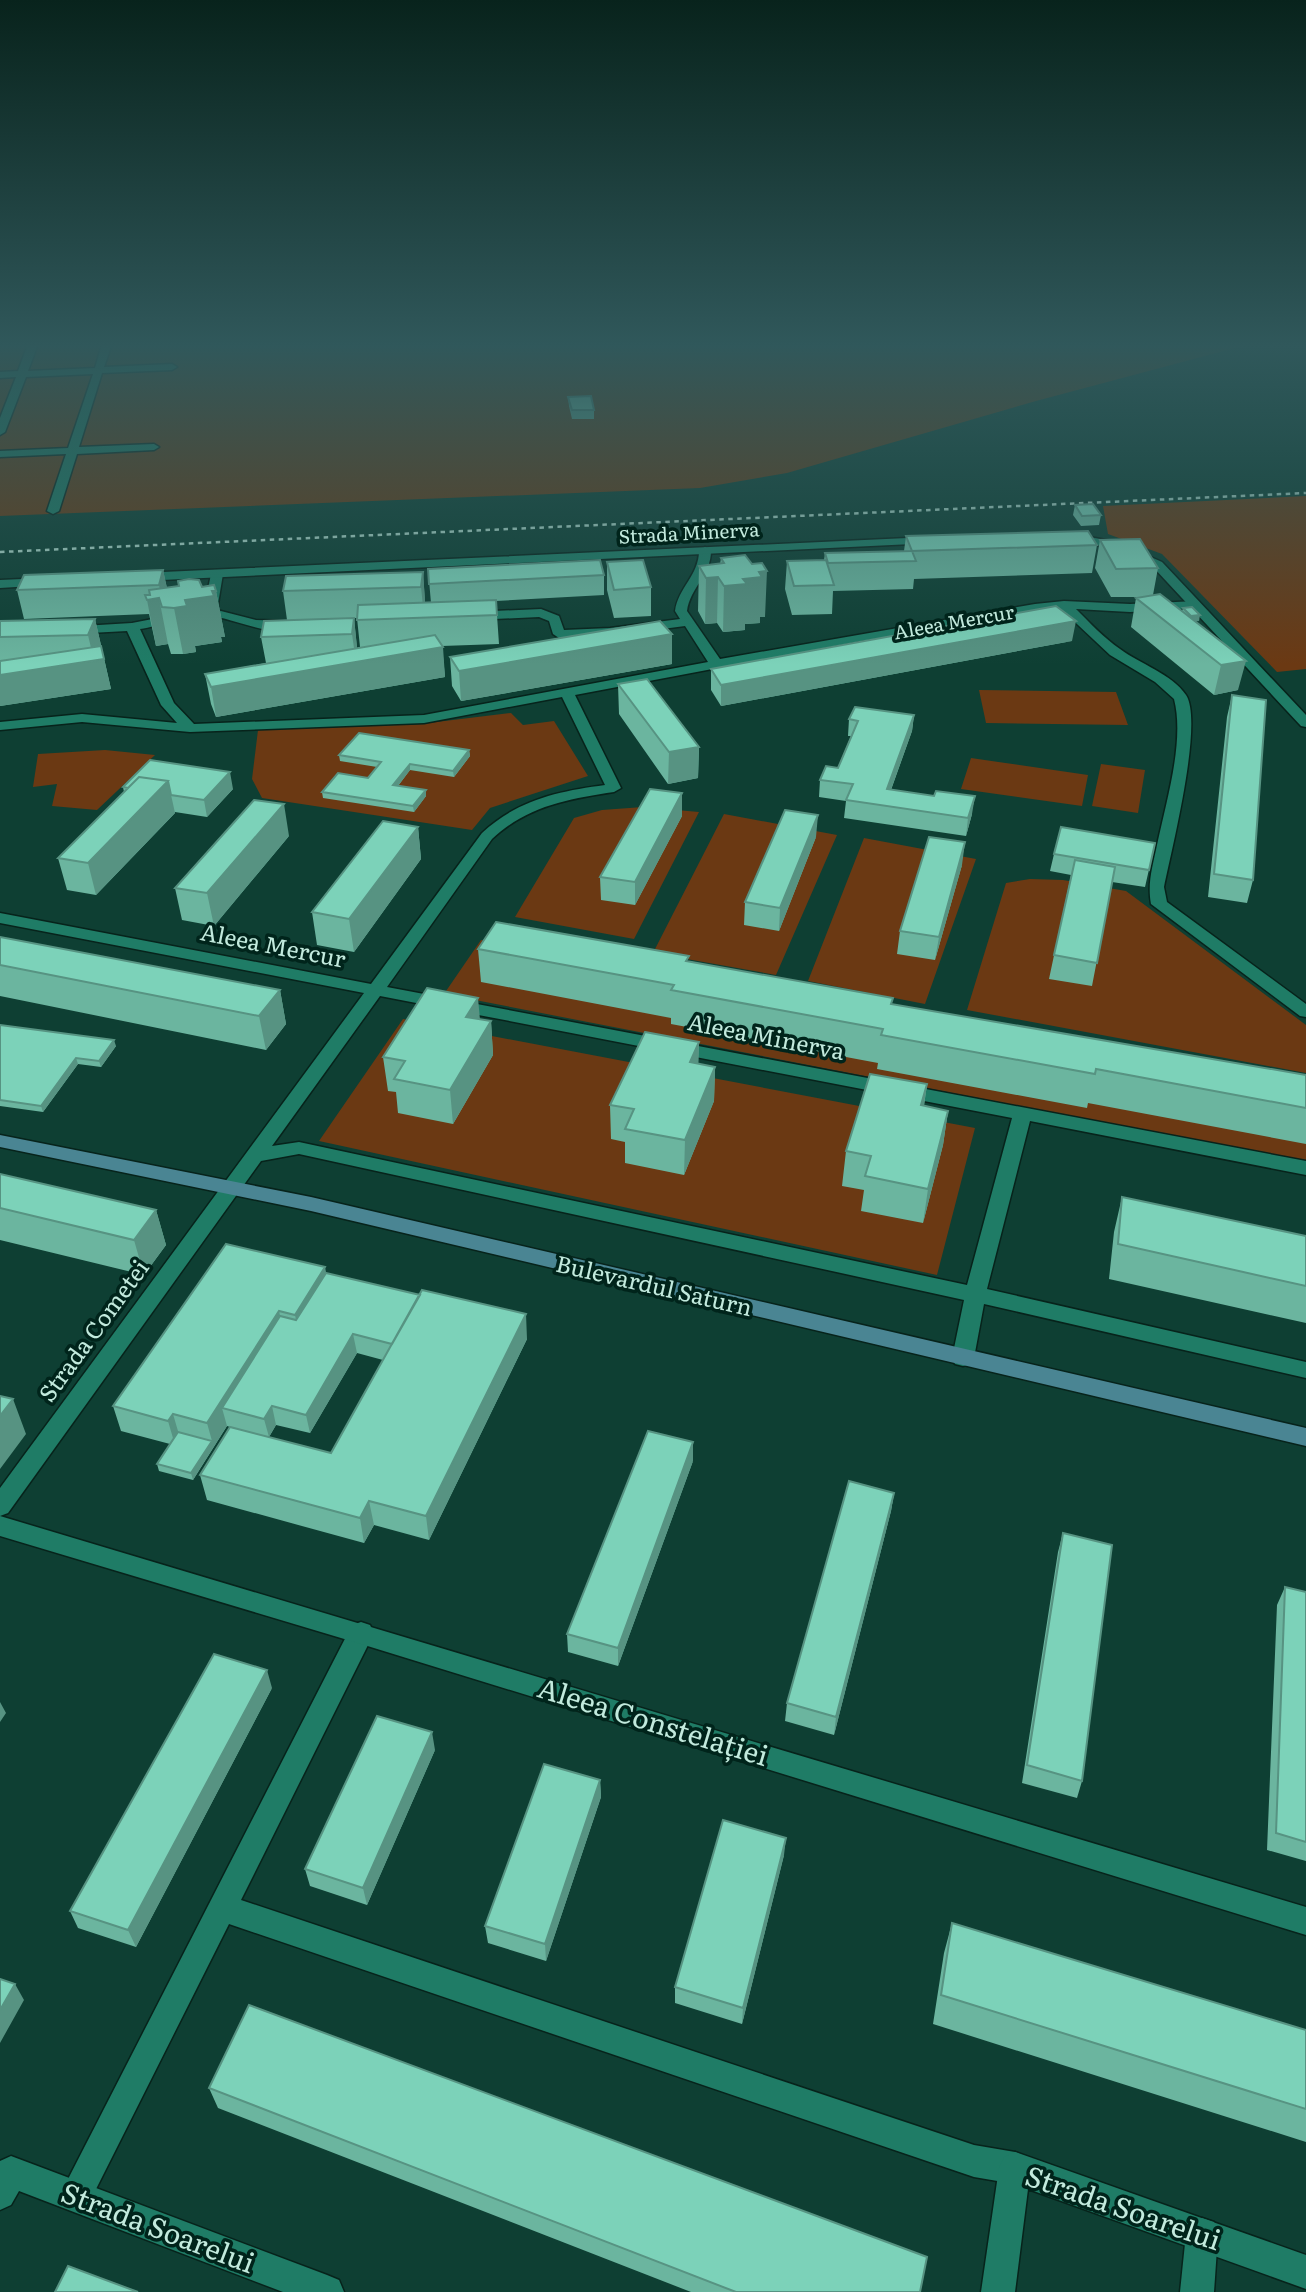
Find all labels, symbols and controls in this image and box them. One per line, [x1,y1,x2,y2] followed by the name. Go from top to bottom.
[618,514,761,550] street label: Strada Minerva
[892,597,1016,645] street label: Aleea Mercur
[198,913,349,975] street label: Aleea Mercur
[685,1003,848,1067] street label: Aleea Minerva
[553,1245,756,1323] street label: Bulevardul Saturn
[29,1251,156,1408] street label: Strada Cometei
[533,1665,774,1775] street label: Aleea Constelației
[1020,2153,1227,2259] street label: Strada Soarelui
[56,2170,262,2282] street label: Strada Soarelui

